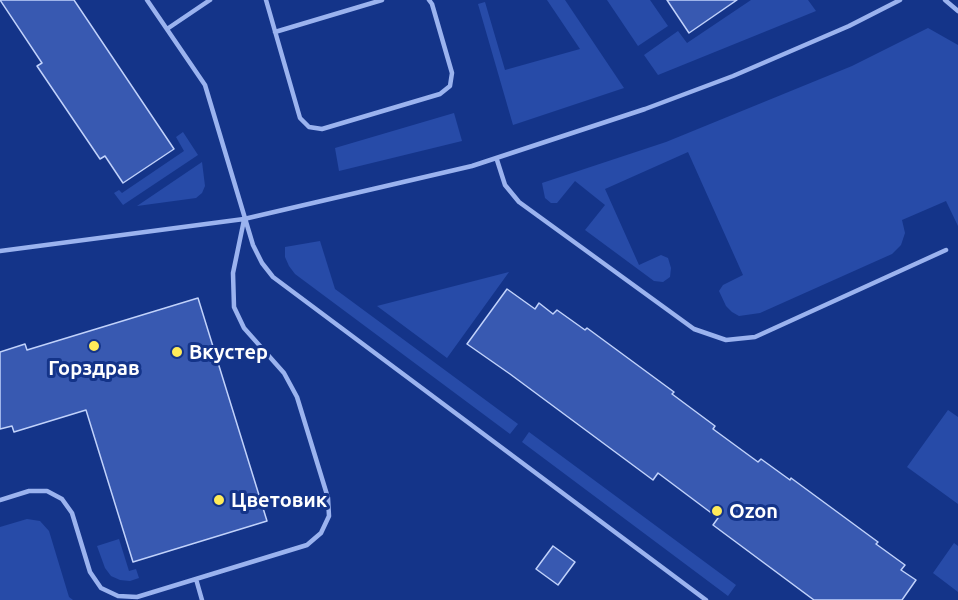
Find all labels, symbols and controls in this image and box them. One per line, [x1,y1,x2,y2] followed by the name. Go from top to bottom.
[87,339,101,353] marker: Горздрав
[189,340,268,364] place label: Вкустер
[170,345,184,359] marker: Вкустер
[48,356,140,380] place label: Горздрав
[231,488,327,512] place label: Цветовик
[212,493,226,507] marker: Цветовик
[729,499,778,523] place label: Ozon
[710,504,724,518] marker: Ozon

